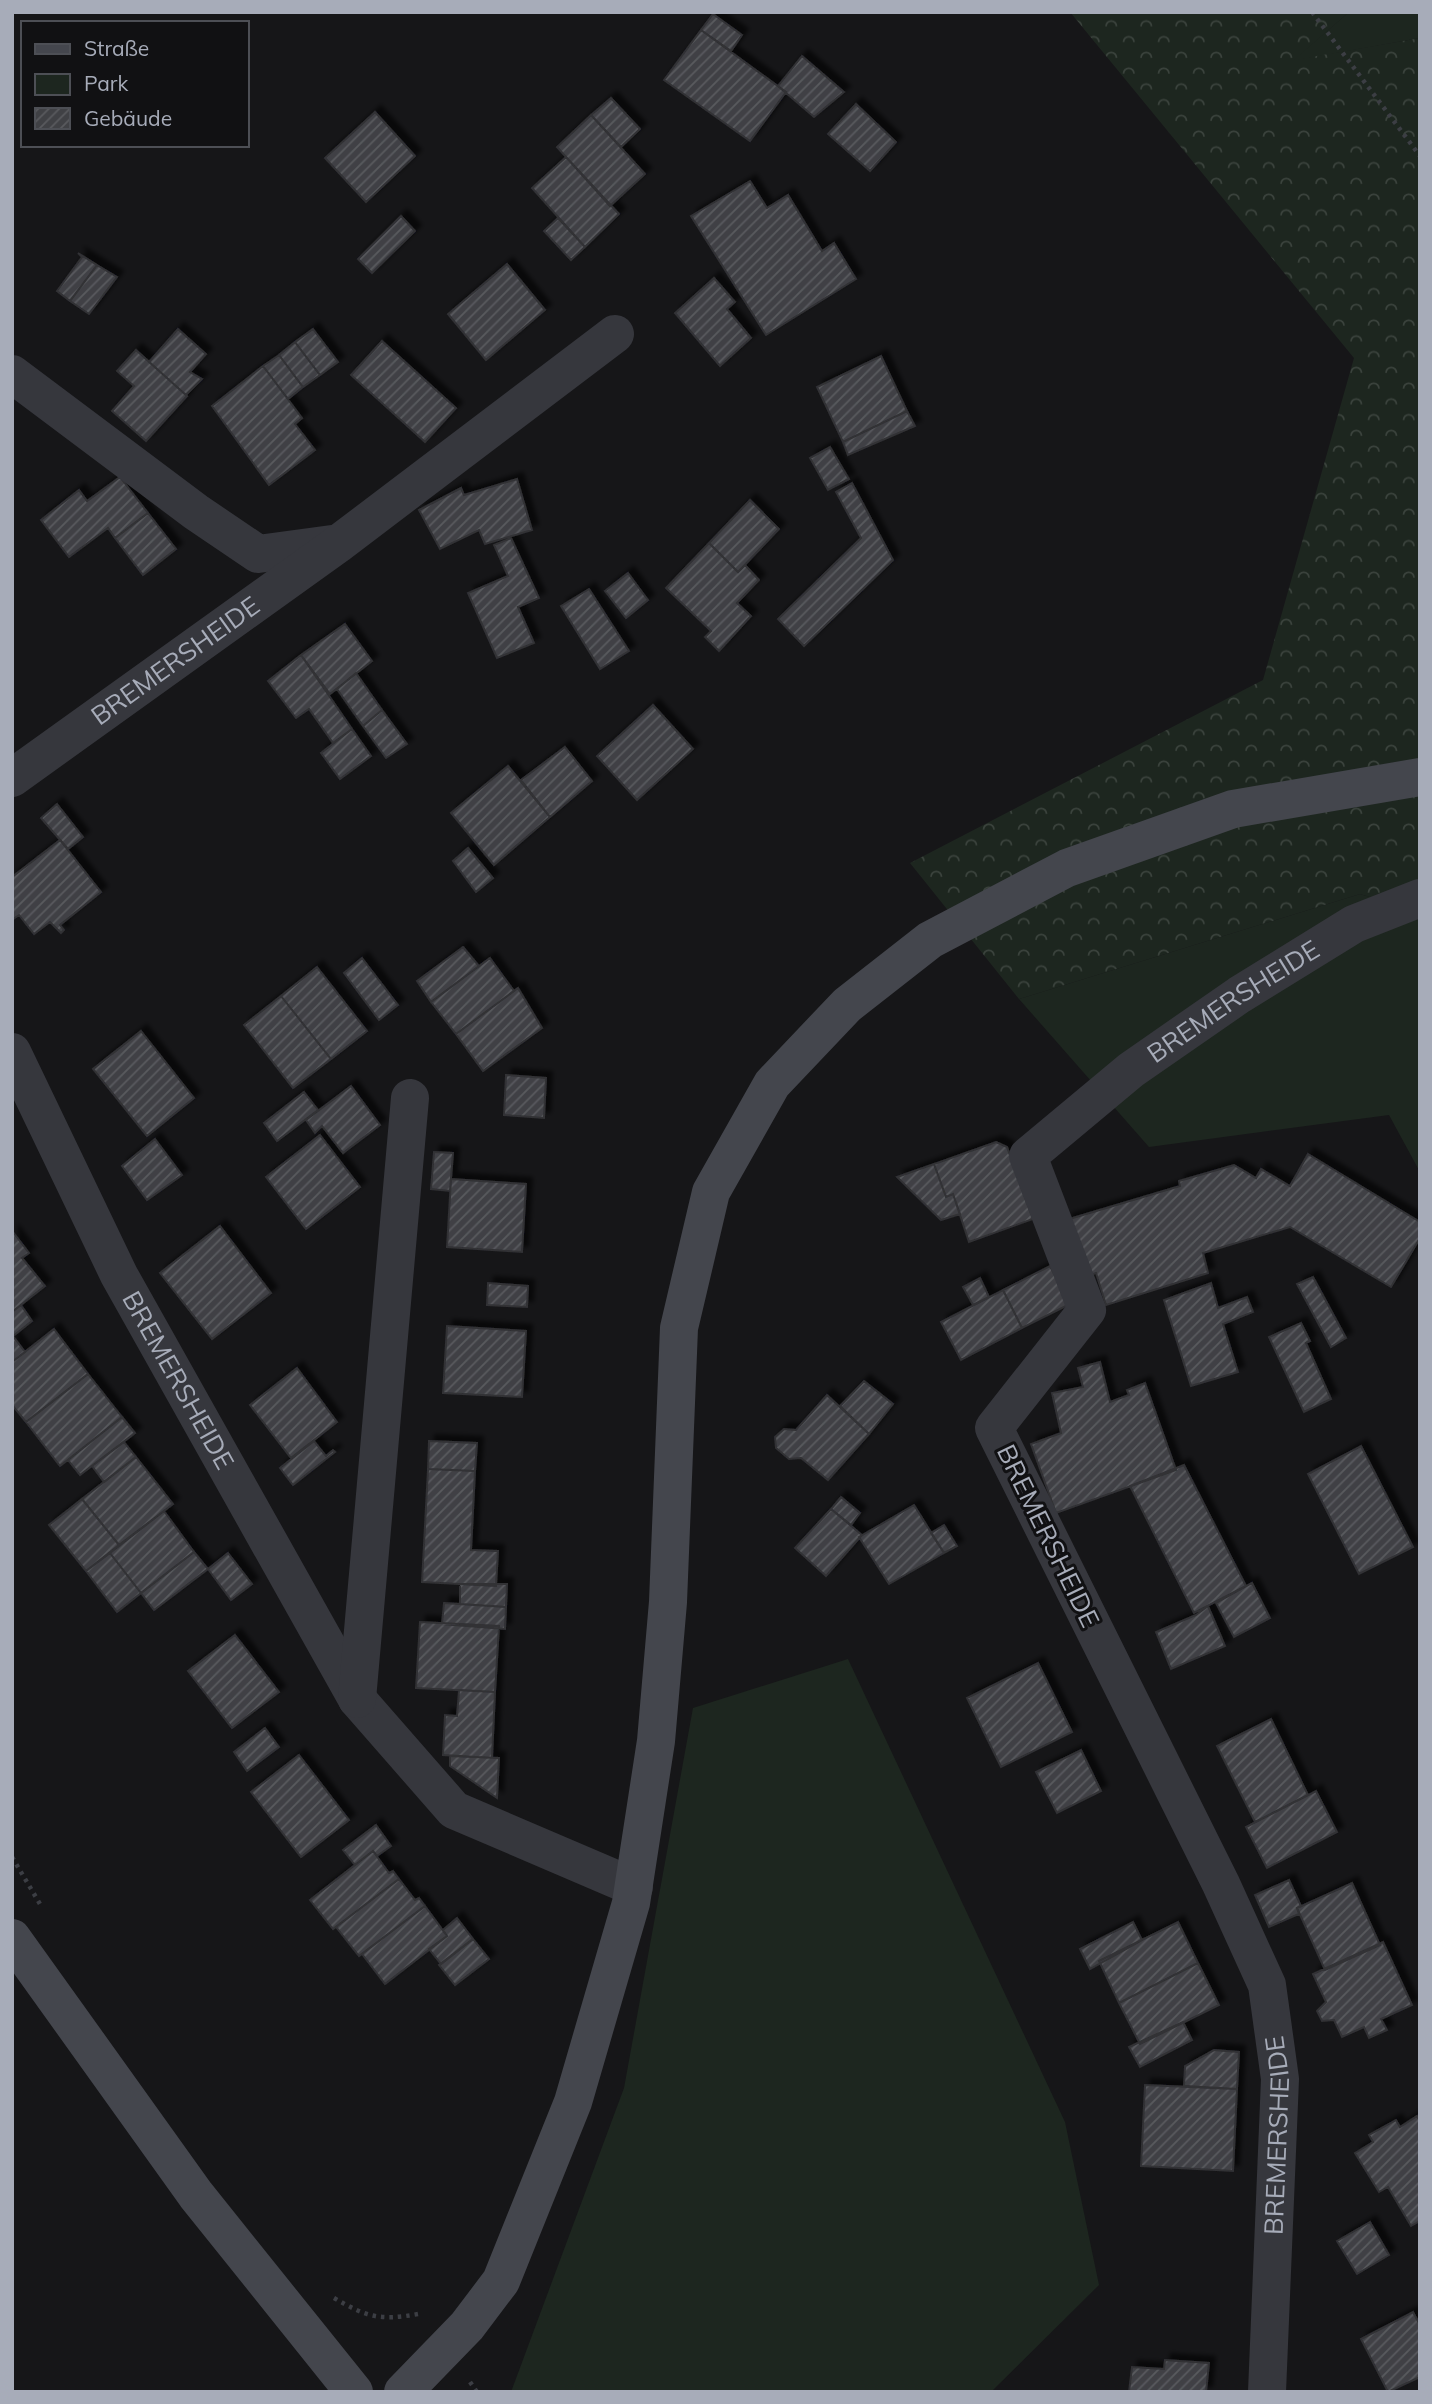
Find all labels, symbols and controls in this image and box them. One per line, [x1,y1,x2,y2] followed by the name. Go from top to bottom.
[21,21,248,147] legend
[84,35,149,61] text: Straße
[84,70,128,96] text: Park
[84,105,172,131] text: Gebäude
[84,589,266,732] street label: BREMERSHEIDE
[1141,933,1325,1070] street label: BREMERSHEIDE
[115,1285,242,1475] street label: BREMERSHEIDE
[990,1439,1107,1633] street label: BREMERSHEIDE
[1257,2034,1296,2236] street label: BREMERSHEIDE

